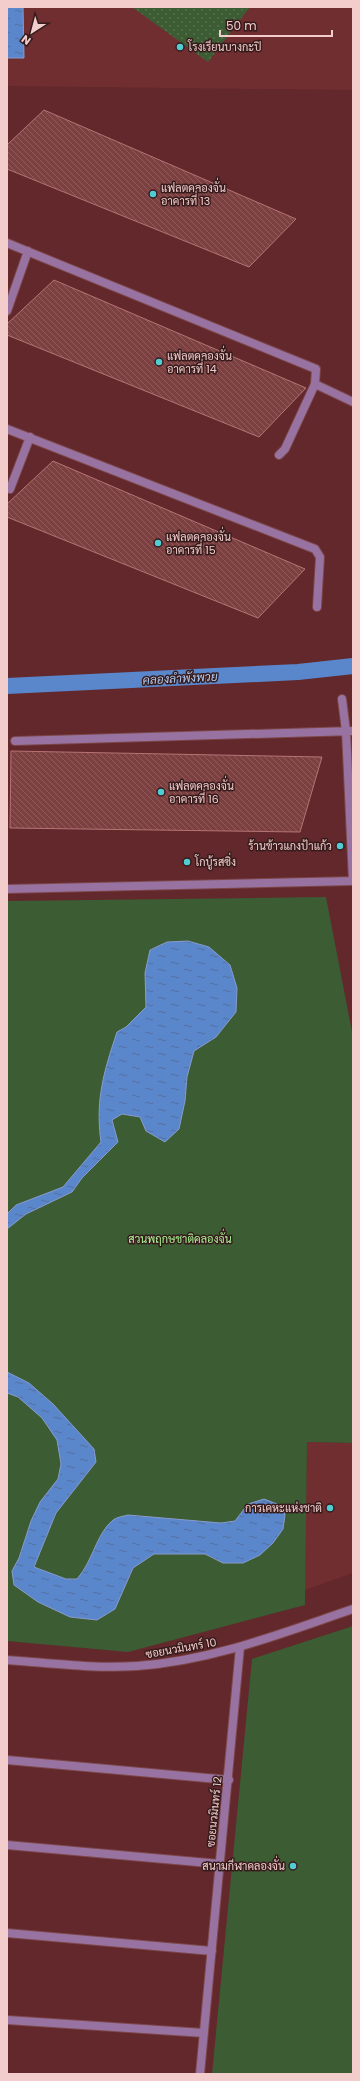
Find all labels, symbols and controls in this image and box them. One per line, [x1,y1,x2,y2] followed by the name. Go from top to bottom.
[12,12,52,52] north arrow
[220,12,332,38] scale bar
[226,17,257,34] text: 50 m
[18,31,34,49] text: N
[187,39,261,55] place label: โรงเรียนบางกะปิ
[175,42,185,52] marker: โรงเรียนบางกะปิ
[161,177,226,209] place label: แฟลตคลองจั่น อาคารที่ 13
[148,189,158,199] marker: แฟลตคลองจั่น อาคารที่ 13
[167,345,232,377] place label: แฟลตคลองจั่น อาคารที่ 14
[154,357,164,367] marker: แฟลตคลองจั่น อาคารที่ 14
[166,526,231,558] place label: แฟลตคลองจั่น อาคารที่ 15
[153,538,163,548] marker: แฟลตคลองจั่น อาคารที่ 15
[142,668,218,688] water label: คลองลำพังพวย
[169,775,234,807] place label: แฟลตคลองจั่น อาคารที่ 16
[156,787,166,797] marker: แฟลตคลองจั่น อาคารที่ 16
[248,838,332,854] place label: ร้านข้าวแกงป้าแก้ว
[335,841,345,851] marker: ร้านข้าวแกงป้าแก้ว
[194,852,236,870] place label: โกบู้รสซิ่ง
[182,857,192,867] marker: โกบู้รสซิ่ง
[128,1228,232,1247] park label: สวนพฤกษชาติคลองจั่น
[245,1500,322,1516] place label: การเคหะแห่งชาติ
[325,1503,335,1513] marker: การเคหะแห่งชาติ
[144,1634,218,1662] street label: ซอยนวมินทร์ 10
[202,1776,226,1848] street label: ซอยนวมินทร์ 12
[202,1855,285,1874] place label: สนามกีฬาคลองจั่น
[288,1861,298,1871] marker: สนามกีฬาคลองจั่น

